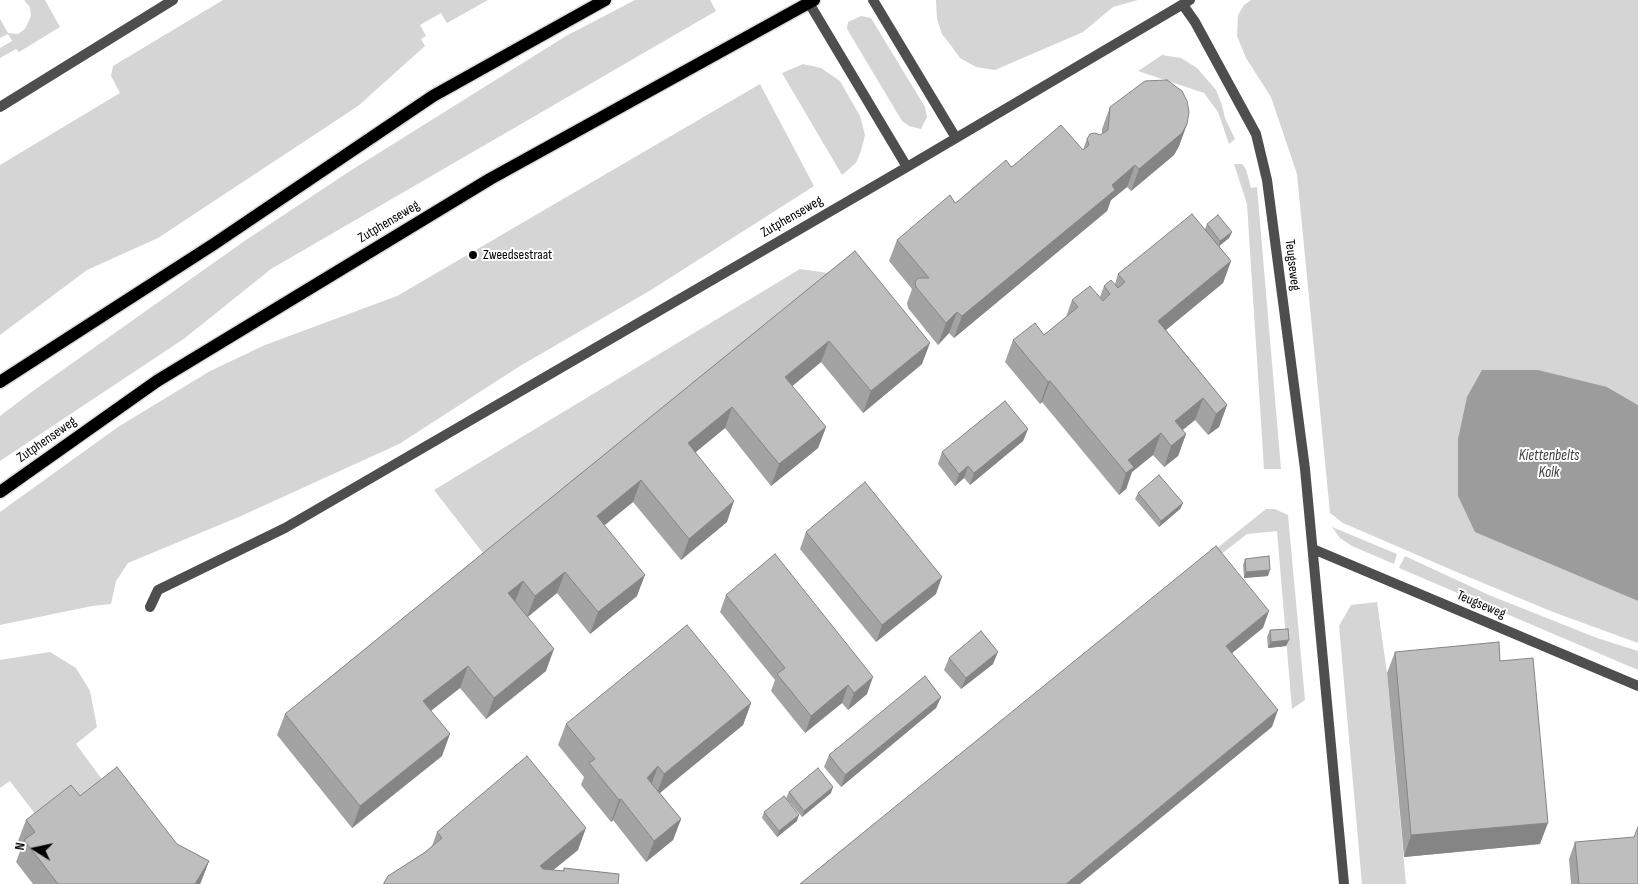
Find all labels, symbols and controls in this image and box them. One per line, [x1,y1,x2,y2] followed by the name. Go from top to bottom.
[758,193,826,241] street label: Zutphenseweg
[355,197,423,247] street label: Zutphenseweg
[1281,238,1303,292] street label: Teugseweg
[483,247,552,263] place label: Zweedsestraat
[467,249,479,261] marker: Zweedsestraat
[14,413,80,467] street label: Zutphenseweg
[1519,447,1579,482] water label: Kiettenbelts Kolk
[1454,587,1508,623] street label: Teugseweg
[10,824,60,874] north arrow
[11,841,29,851] text: N

